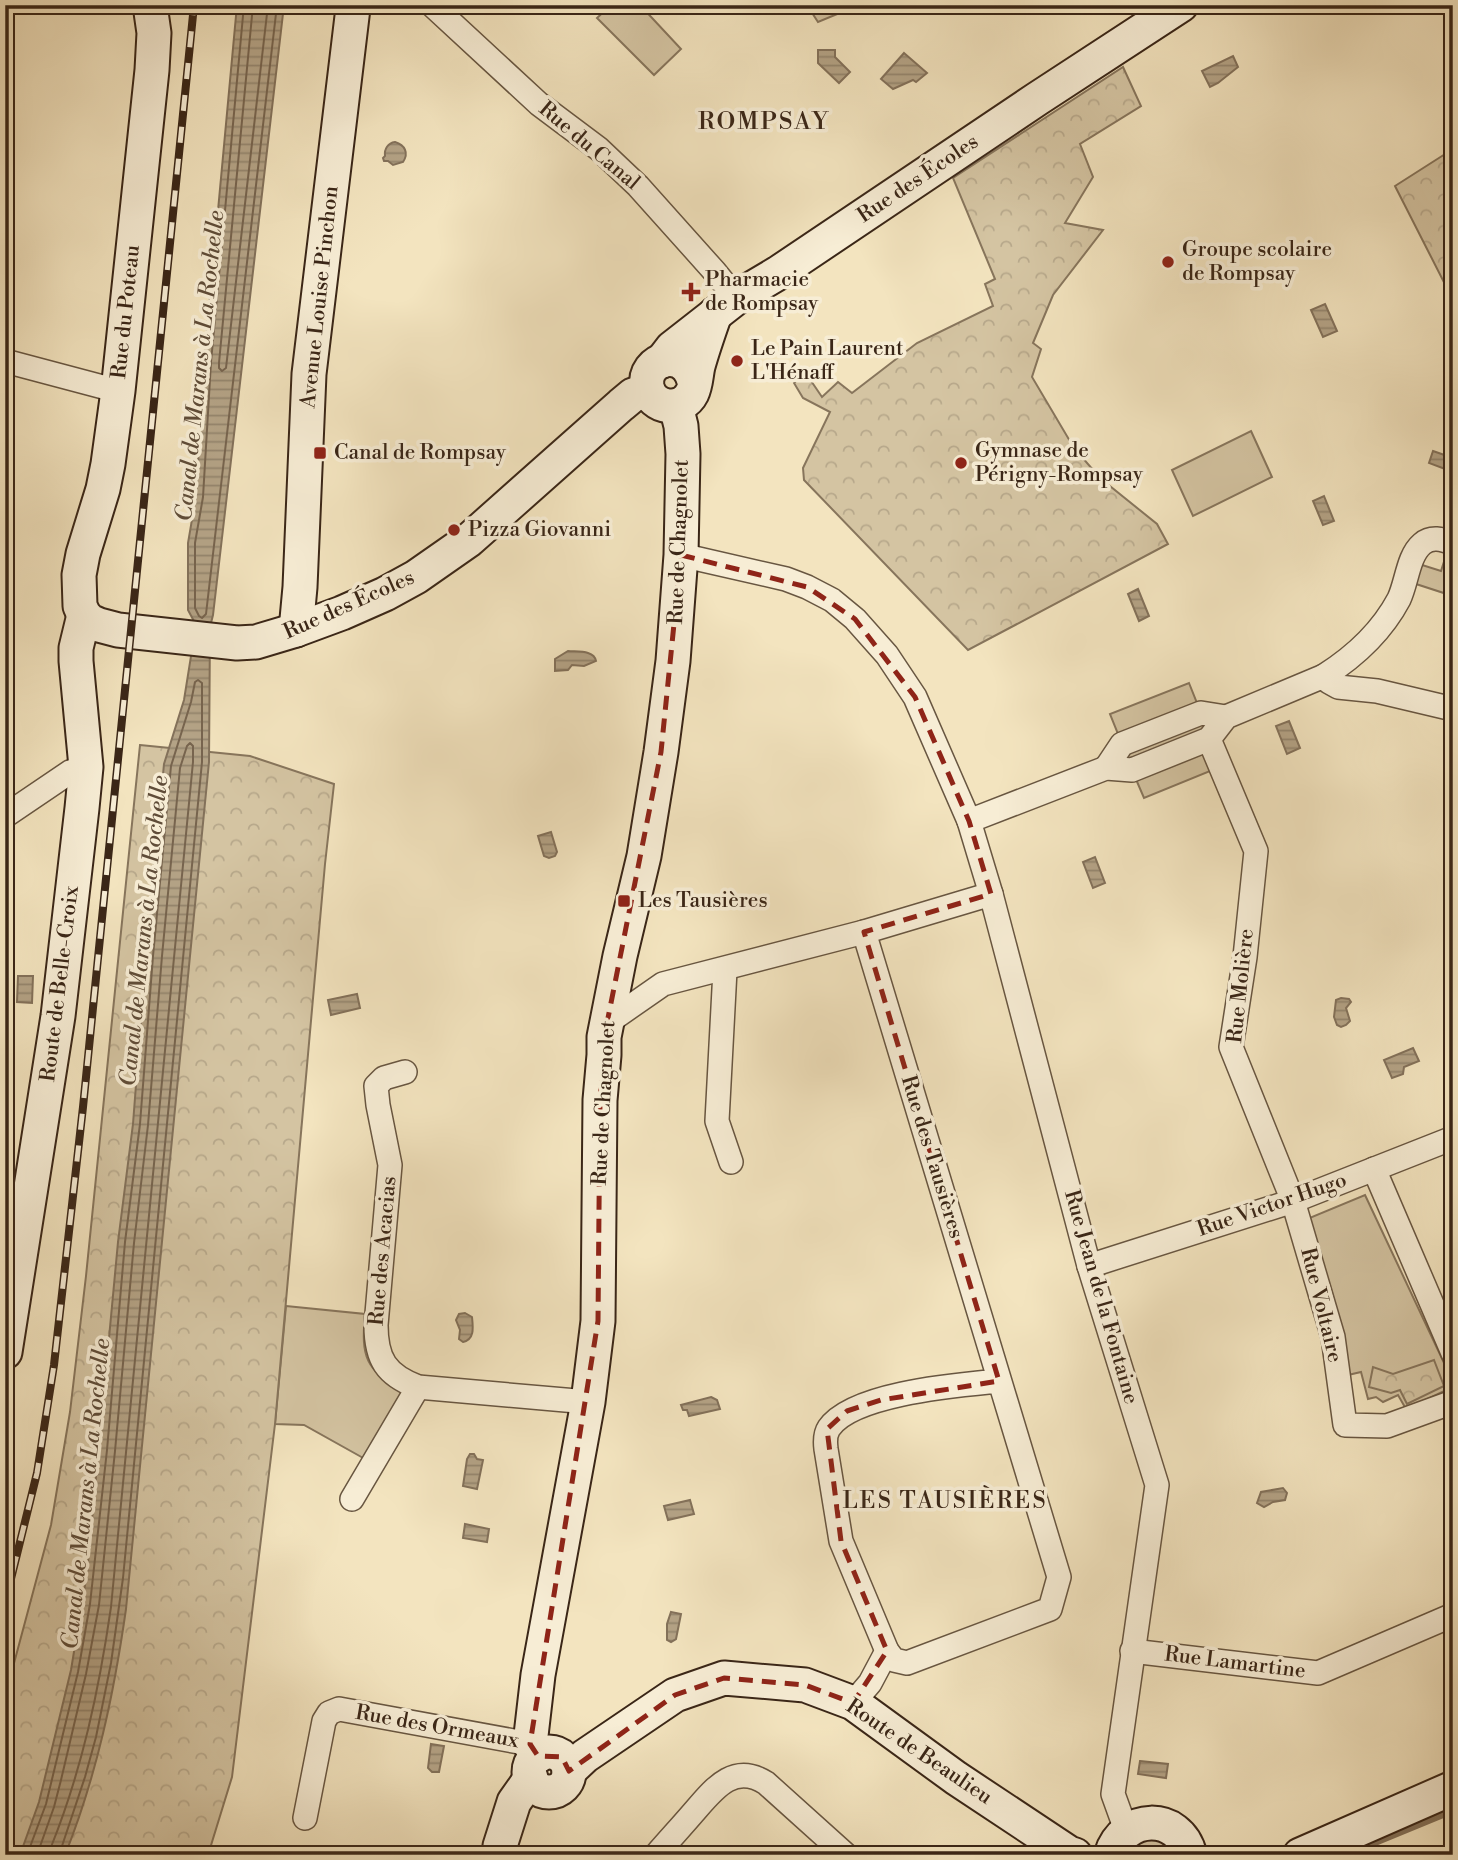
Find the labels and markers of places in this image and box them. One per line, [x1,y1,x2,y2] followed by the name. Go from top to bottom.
[1182,237,1332,287] place label: Groupe scolaire de Rompsay
[1160,254,1176,270] marker: Groupe scolaire de Rompsay
[705,267,819,317] place label: Pharmacie de Rompsay
[683,284,699,300] marker: Pharmacie de Rompsay
[751,336,904,386] place label: Le Pain Laurent L'Hénaff
[729,353,745,369] marker: Le Pain Laurent L'Hénaff
[975,438,1144,488] place label: Gymnase de Périgny-Rompsay
[334,440,507,466] place label: Canal de Rompsay
[312,445,328,461] marker: Canal de Rompsay
[953,455,969,471] marker: Gymnase de Périgny-Rompsay
[468,517,611,543] place label: Pizza Giovanni
[446,522,462,538] marker: Pizza Giovanni
[638,888,768,914] place label: Les Tausières
[616,893,632,909] marker: Les Tausières

